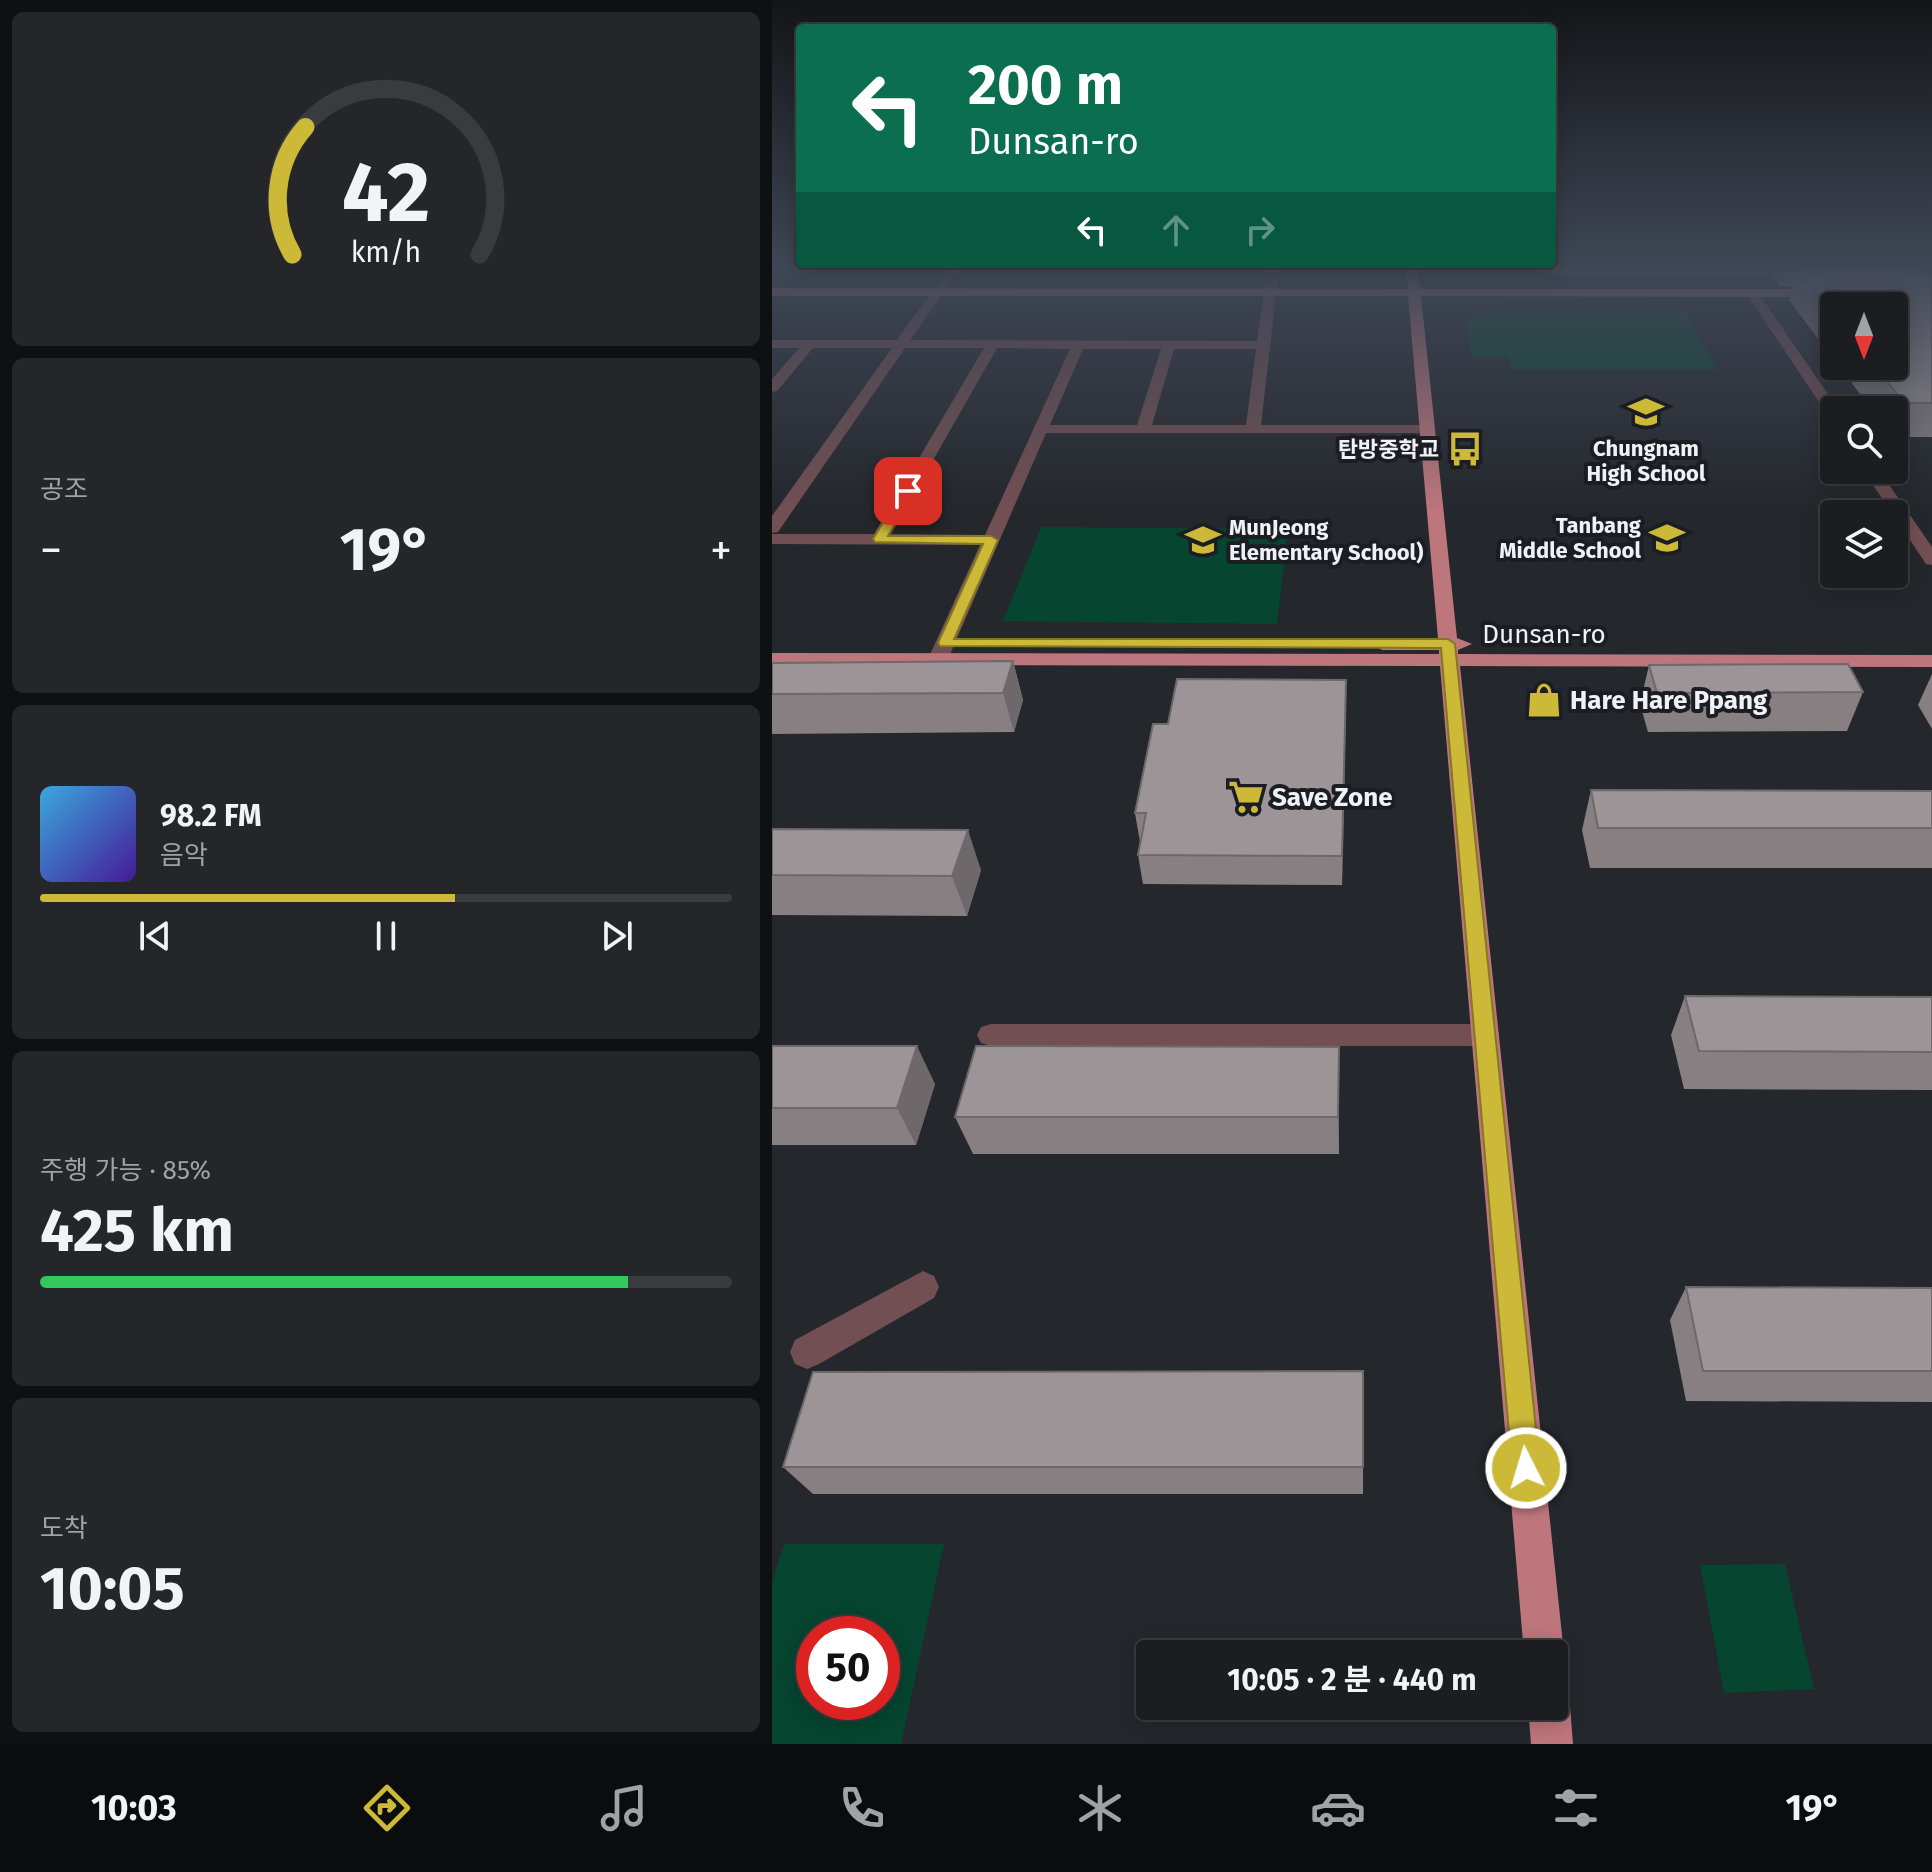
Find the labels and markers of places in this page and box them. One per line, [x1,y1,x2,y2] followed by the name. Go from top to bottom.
[1627,393,1665,431] school or university icon: Chungnam High School
[1446,430,1484,468] bus stop icon: 탄방중학교
[1587,435,1706,487] place label: Chungnam High School
[1338,436,1439,463] place label: 탄방중학교
[874,457,942,525] pin
[1499,512,1642,564] place label: Tanbang Middle School
[1229,514,1423,566] place label: MunJeong Elementary School)
[1648,519,1686,557] school or university icon: Tanbang Middle School
[1184,521,1222,559] school or university icon: MunJeong Elementary School)
[1525,681,1563,719] shop icon: Hare Hare Ppang
[1570,685,1768,716] place label: Hare Hare Ppang
[1227,778,1265,816] supermarket icon: Save Zone
[1272,782,1393,813] place label: Save Zone

